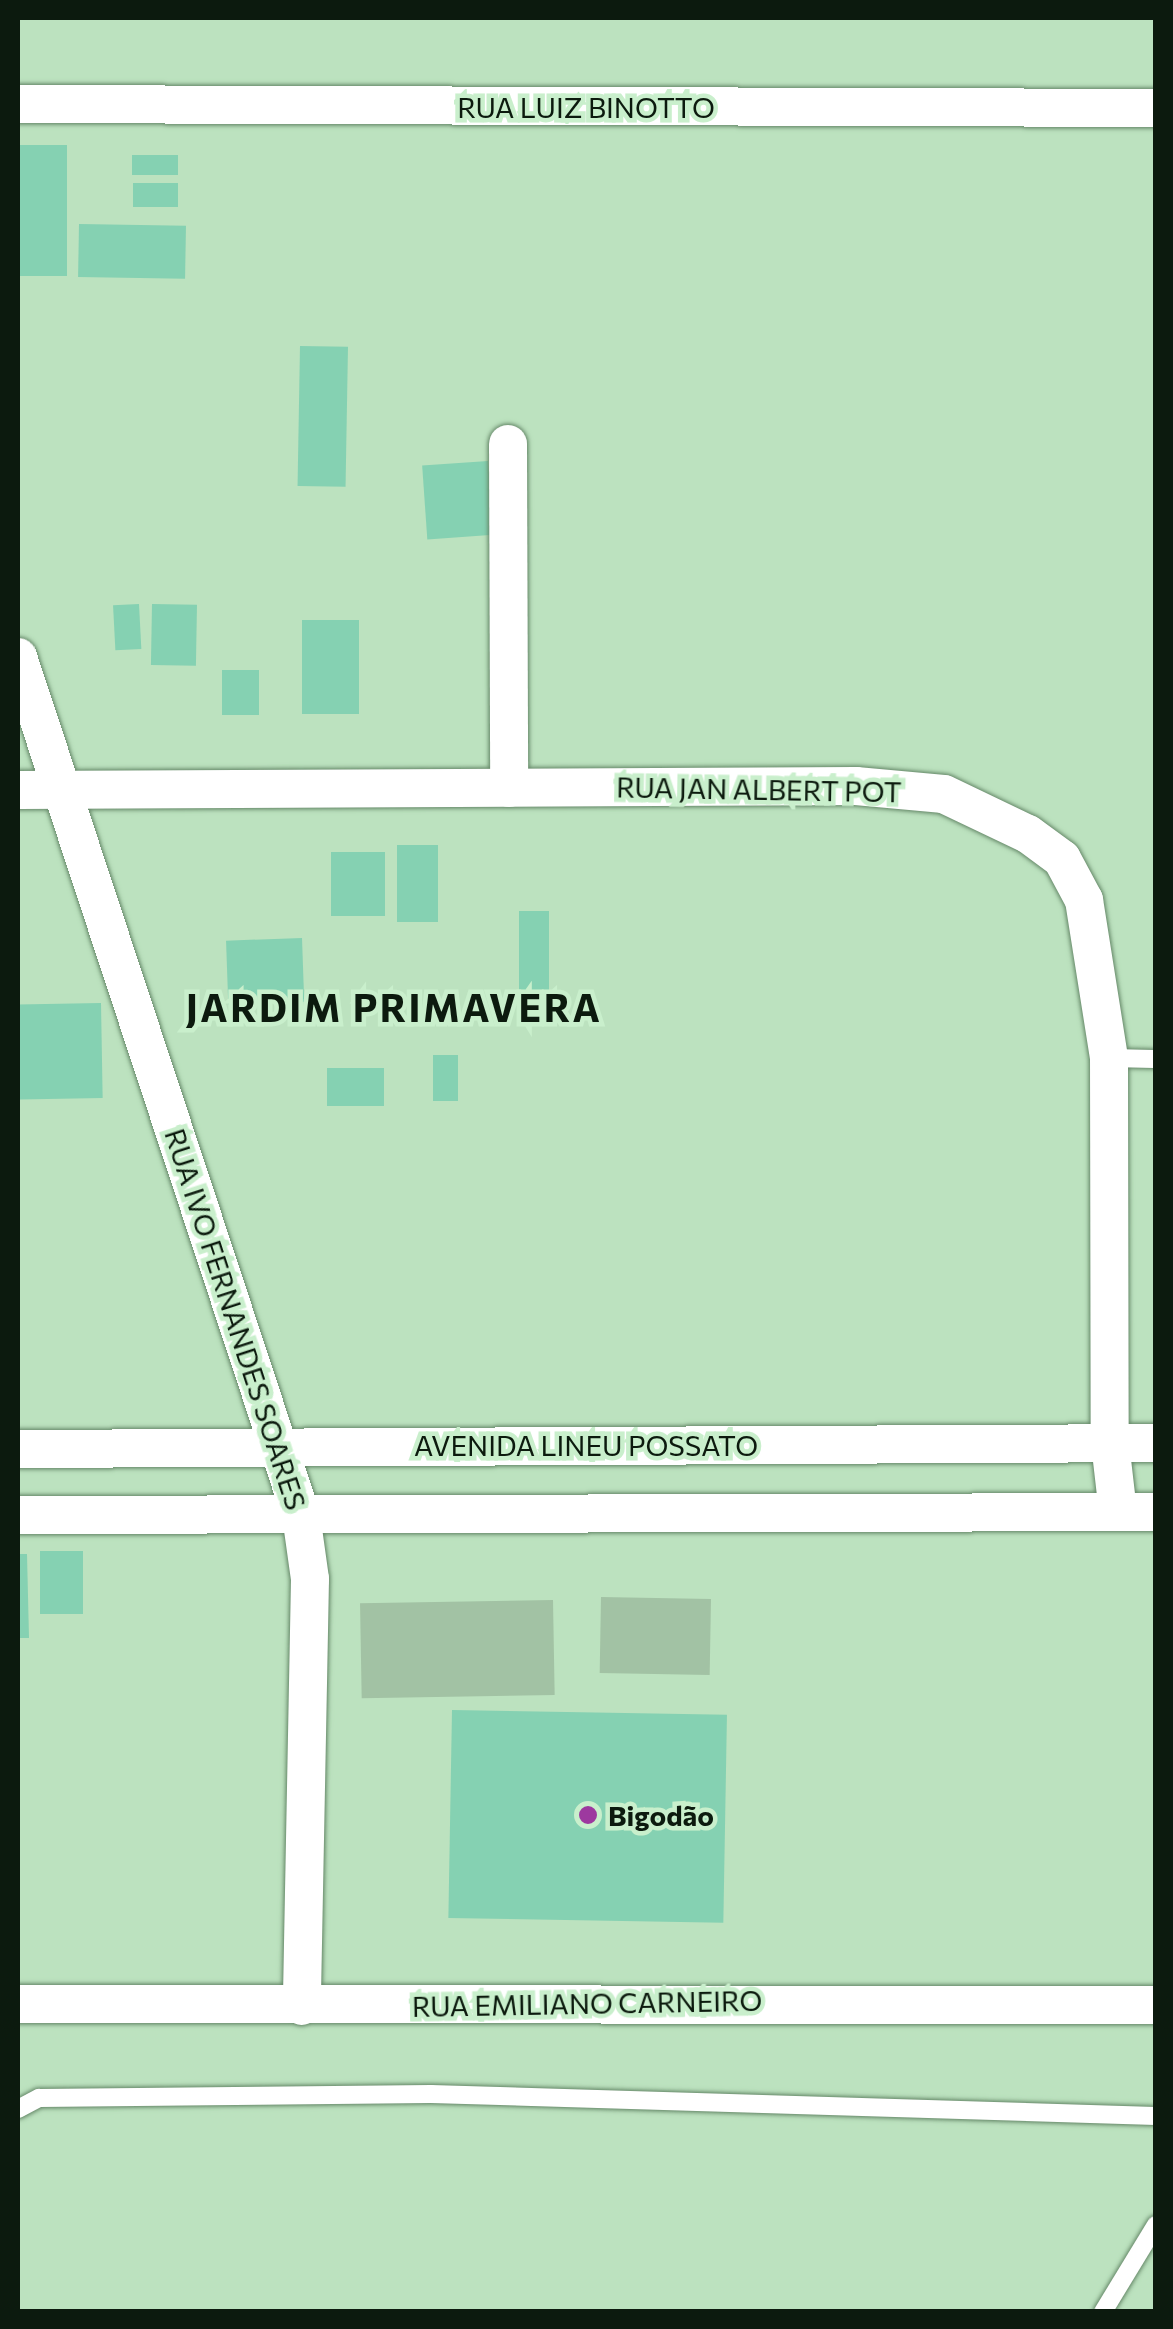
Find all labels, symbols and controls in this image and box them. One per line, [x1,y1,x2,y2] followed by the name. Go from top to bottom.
[457,90,715,124] street label: RUA LUIZ BINOTTO
[616,770,902,808] street label: RUA JAN ALBERT POT
[186,984,602,1030] district label: JARDIM PRIMAVERA
[158,1124,314,1514] street label: RUA IVO FERNANDES SOARES
[414,1428,758,1462] street label: AVENIDA LINEU POSSATO
[608,1798,714,1832] place label: Bigodão
[577,1804,599,1826] marker: Bigodão
[412,1983,762,2023] street label: RUA EMILIANO CARNEIRO

